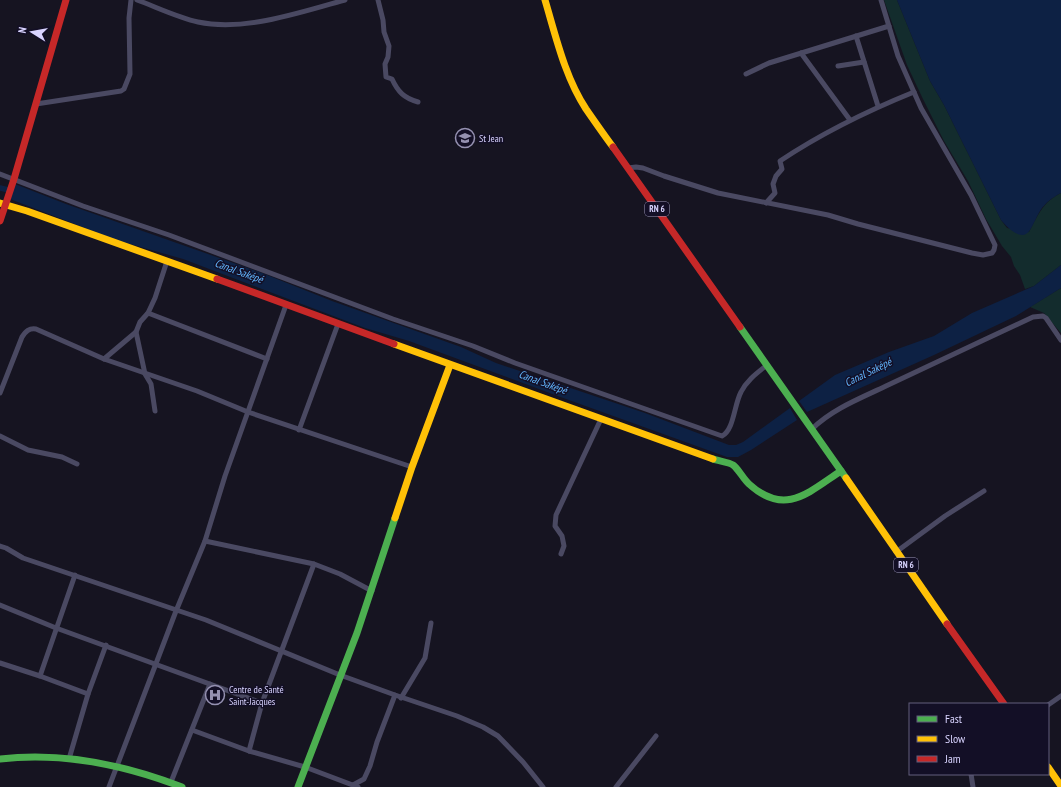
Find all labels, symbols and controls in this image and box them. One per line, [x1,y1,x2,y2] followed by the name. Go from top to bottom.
[12,12,52,52] north arrow
[15,26,30,34] text: N
[454,127,476,149] school or university icon: St Jean
[479,132,503,145] place label: St Jean
[645,202,669,216] road number: RN 6
[213,256,267,287] water label: Canal Saképé
[842,354,895,389] water label: Canal Saképé
[517,367,571,398] water label: Canal Saképé
[894,558,918,572] road number: RN 6
[229,683,284,708] place label: Centre de Santé Saint-Jacques
[204,684,226,706] hospital icon: Centre de Santé Saint-Jacques
[909,703,1049,775] legend
[945,711,963,726] text: Fast
[945,731,966,746] text: Slow
[944,751,961,766] text: Jam

